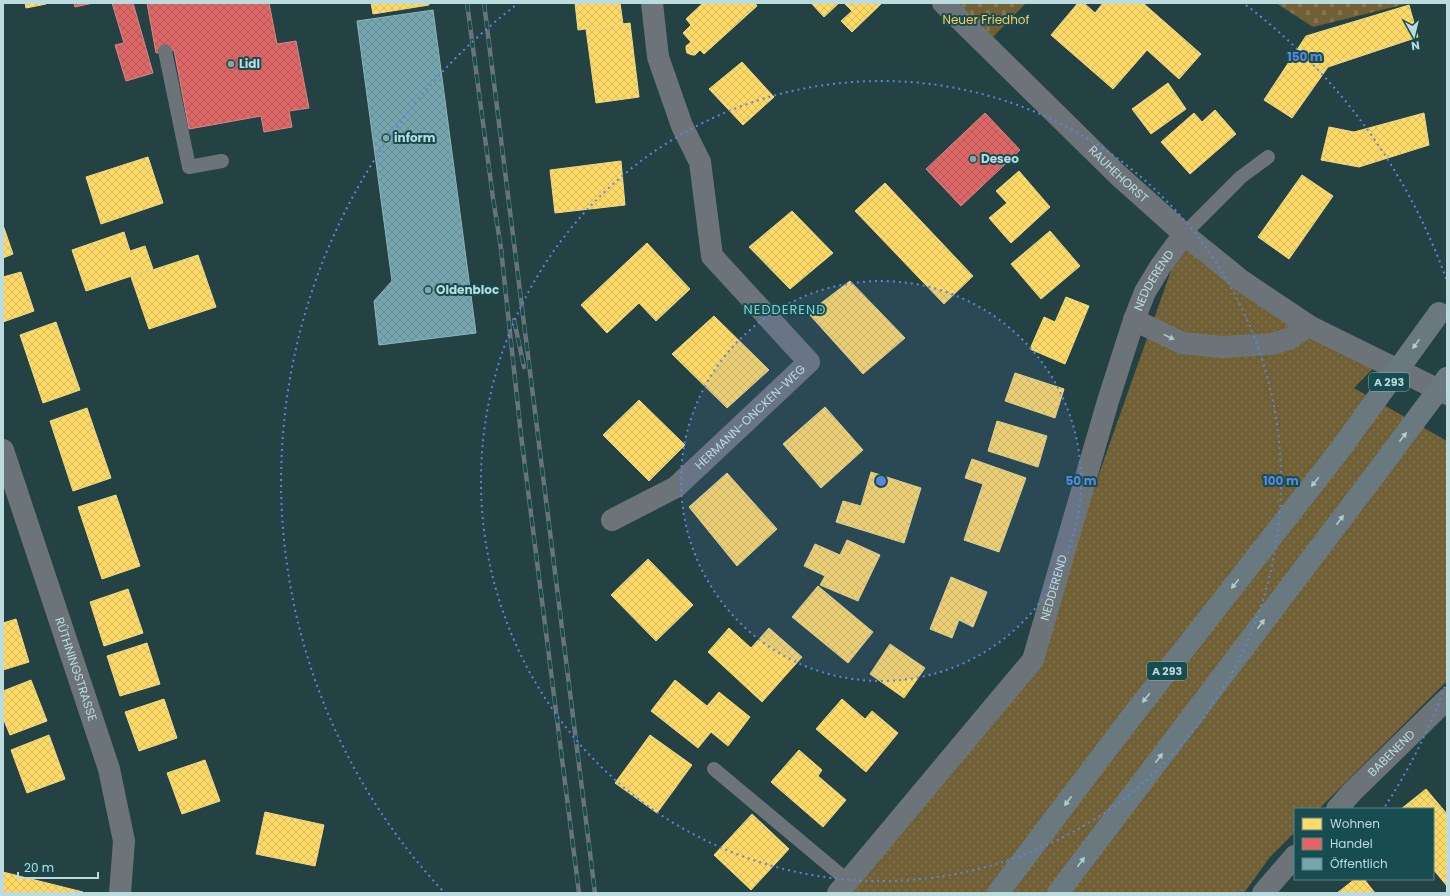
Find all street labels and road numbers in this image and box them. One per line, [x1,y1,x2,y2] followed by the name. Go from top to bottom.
[1085,141,1153,207] street label: RAUHEHORST
[1129,246,1178,313] street label: NEDDEREND
[691,360,809,473] street label: HERMANN-ONCKEN-WEG
[1369,373,1409,391] road number: A 293
[1036,553,1071,623] street label: NEDDEREND
[51,615,102,723] street label: RÜTHNINGSTRASSE
[1147,662,1187,680] road number: A 293
[1364,726,1419,780] street label: BABENEND

